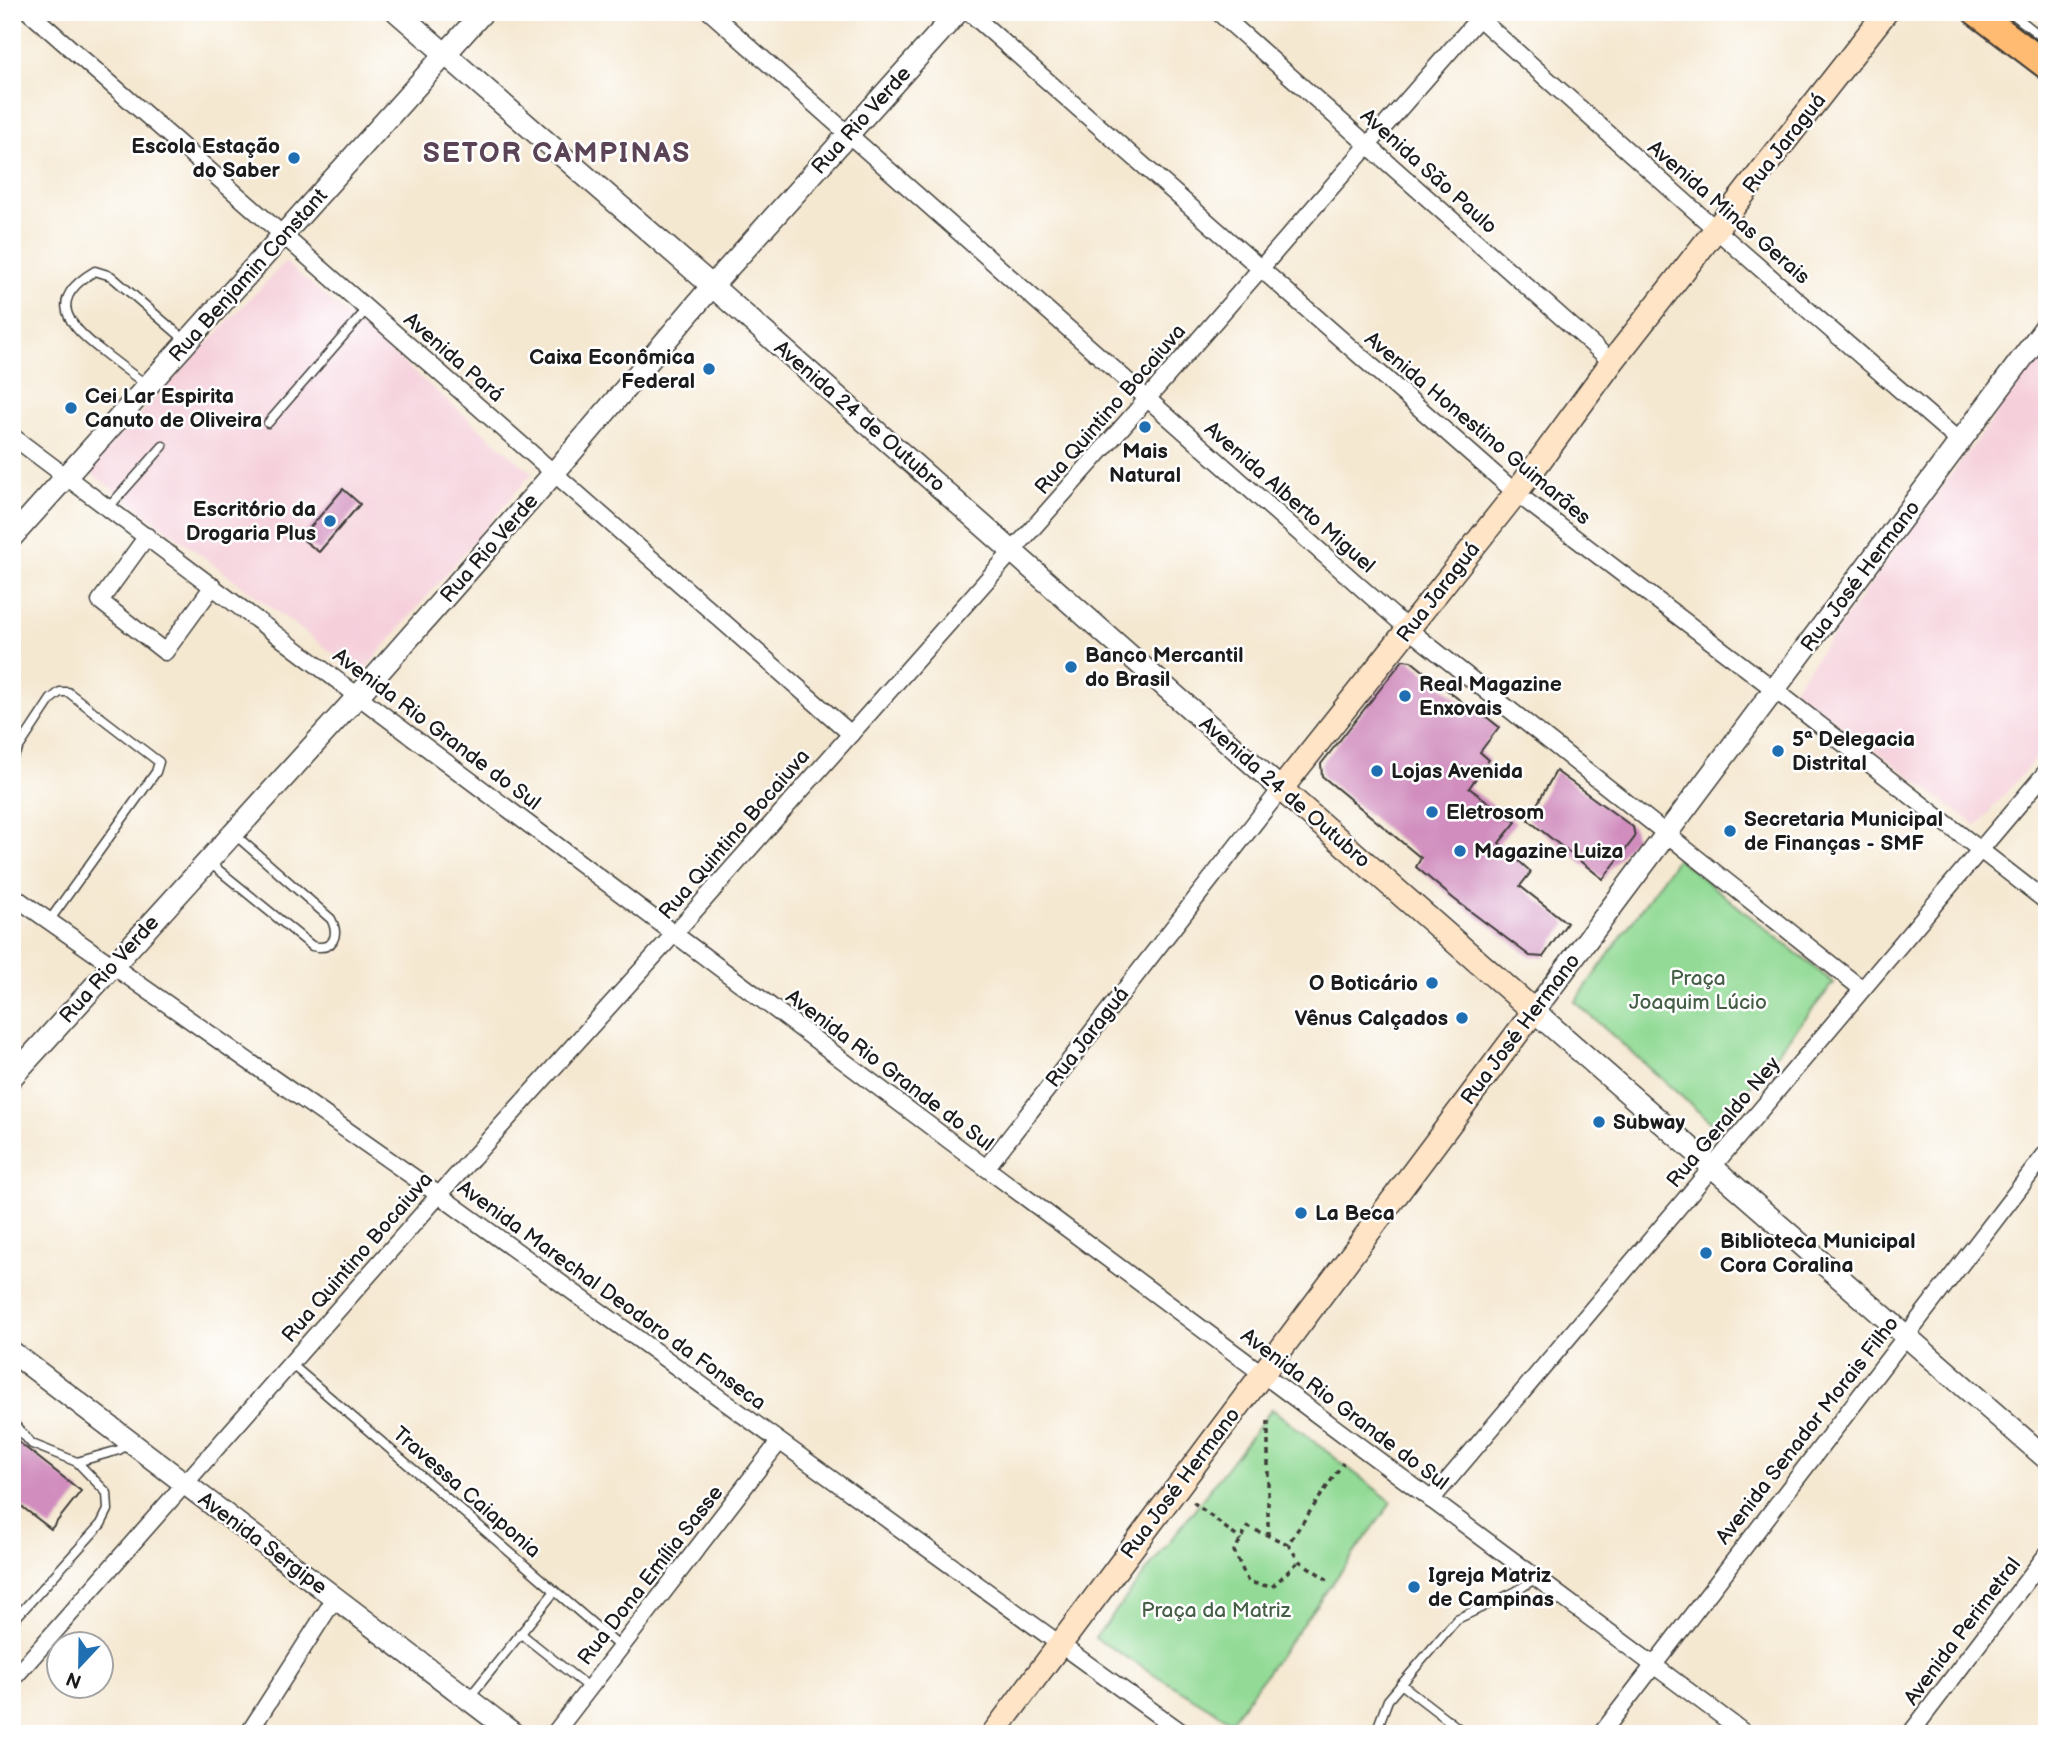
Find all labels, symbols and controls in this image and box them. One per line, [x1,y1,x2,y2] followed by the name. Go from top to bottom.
[806,61,916,179] street label: Rua Rio Verde
[1738,88,1831,198] street label: Rua Jaraguá
[1355,103,1502,239] street label: Avenida São Paulo
[131,134,281,183] place label: Escola Estação do Saber
[1643,135,1815,289] street label: Avenida Minas Gerais
[423,137,691,170] district label: SETOR CAMPINAS
[286,150,302,166] marker: Escola Estação do Saber
[164,183,333,367] street label: Rua Benjamin Constant
[399,307,509,408] street label: Avenida Pará
[1030,319,1191,500] street label: Rua Quintino Bocaiuva
[1360,326,1596,530] street label: Avenida Honestino Guimarães
[769,335,950,497] street label: Avenida 24 de Outubro
[529,345,695,394] place label: Caixa Econômica Federal
[701,361,717,377] marker: Caixa Econômica Federal
[85,384,262,433] place label: Cei Lar Espirita Canuto de Oliveira
[63,400,79,416] marker: Cei Lar Espirita Canuto de Oliveira
[1199,416,1380,578] street label: Avenida Alberto Miguel
[1137,419,1153,435] marker: Mais Natural
[1109,439,1181,488] place label: Mais Natural
[435,489,544,608] street label: Rua Rio Verde
[1795,496,1925,657] street label: Rua José Hermano
[186,497,316,546] place label: Escritório da Drogaria Plus
[322,513,338,529] marker: Escritório da Drogaria Plus
[1392,537,1485,647] street label: Rua Jaraguá
[328,643,545,816] street label: Avenida Rio Grande do Sul
[1085,643,1243,692] place label: Banco Mercantil do Brasil
[1063,659,1079,675] marker: Banco Mercantil do Brasil
[1419,672,1562,721] place label: Real Magazine Enxovais
[1397,688,1413,704] marker: Real Magazine Enxovais
[1194,711,1375,873] street label: Avenida 24 de Outubro
[1792,727,1915,776] place label: 5ª Delegacia Distrital
[1770,743,1786,759] marker: 5ª Delegacia Distrital
[654,744,815,925] street label: Rua Quintino Bocaiuva
[1391,759,1523,784] place label: Lojas Avenida
[1369,763,1385,779] marker: Lojas Avenida
[1446,800,1544,825] place label: Eletrosom
[1424,804,1440,820] marker: Eletrosom
[1744,807,1943,856] place label: Secretaria Municipal de Finanças - SMF
[1722,823,1738,839] marker: Secretaria Municipal de Finanças - SMF
[1474,839,1623,864] place label: Magazine Luiza
[1452,843,1468,859] marker: Magazine Luiza
[54,910,164,1028] street label: Rua Rio Verde
[1455,949,1585,1110] street label: Rua José Hermano
[1629,966,1767,1015] park label: Praça Joaquim Lúcio
[1309,971,1418,996] place label: O Boticário
[1424,975,1440,991] marker: O Boticário
[1041,982,1134,1092] street label: Rua Jaraguá
[781,984,998,1157] street label: Avenida Rio Grande do Sul
[1295,1006,1448,1031] place label: Vênus Calçados
[1454,1010,1470,1026] marker: Vênus Calçados
[1661,1051,1786,1193] street label: Rua Geraldo Ney
[1613,1110,1685,1135] place label: Subway
[1591,1114,1607,1130] marker: Subway
[277,1167,438,1348] street label: Rua Quintino Bocaiuva
[453,1175,771,1416] street label: Avenida Marechal Deodoro da Fonseca
[1315,1201,1395,1226] place label: La Beca
[1293,1205,1309,1221] marker: La Beca
[1720,1229,1915,1278] place label: Biblioteca Municipal Cora Coralina
[1698,1245,1714,1261] marker: Biblioteca Municipal Cora Coralina
[1711,1311,1904,1549] street label: Avenida Senador Morais Filho
[1236,1323,1453,1496] street label: Avenida Rio Grande do Sul
[1115,1403,1245,1564] street label: Rua José Hermano
[388,1421,546,1563] street label: Travessa Caiaponia
[572,1480,728,1670] street label: Rua Dona Emília Sasse
[193,1487,332,1600] street label: Avenida Sergipe
[1899,1553,2026,1710] street label: Avenida Perimetral
[1428,1563,1554,1612] place label: Igreja Matriz de Campinas
[1406,1579,1422,1595] marker: Igreja Matriz de Campinas
[1141,1598,1292,1623] park label: Praça da Matriz
[46,1630,116,1700] north arrow
[63,1666,85,1693] text: N

